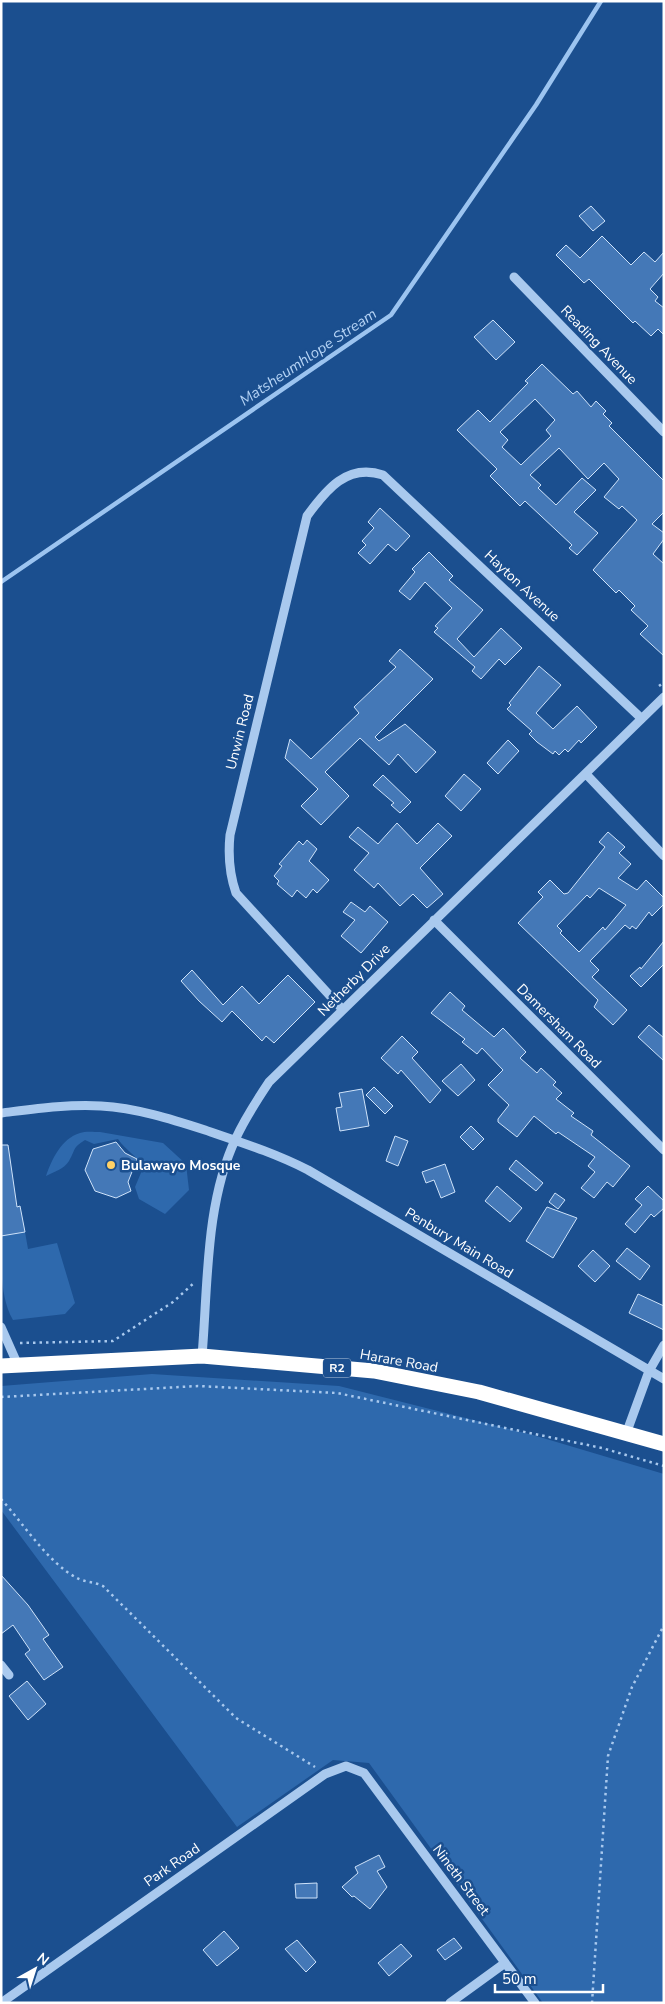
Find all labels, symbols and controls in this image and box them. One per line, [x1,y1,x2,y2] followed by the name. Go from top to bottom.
[556,301,642,389] street label: Reading Avenue
[236,304,380,410] water label: Matsheumhlope Stream
[480,546,564,626] street label: Hayton Avenue
[221,692,259,772] street label: Unwin Road
[314,940,394,1020] street label: Netherby Drive
[513,980,605,1072] street label: Damersham Road
[121,1156,241,1175] place label: Bulawayo Mosque
[105,1159,117,1171] marker: Bulawayo Mosque
[401,1203,517,1283] street label: Penbury Main Road
[358,1345,440,1377] street label: Harare Road
[323,1359,351,1378] road number: R2
[140,1839,204,1891] street label: Park Road
[428,1841,494,1919] street label: Nineth Street
[10,1944,60,1994] north arrow
[33,1949,53,1970] text: N
[495,1962,602,1994] scale bar
[502,1969,537,1989] text: 50 m

